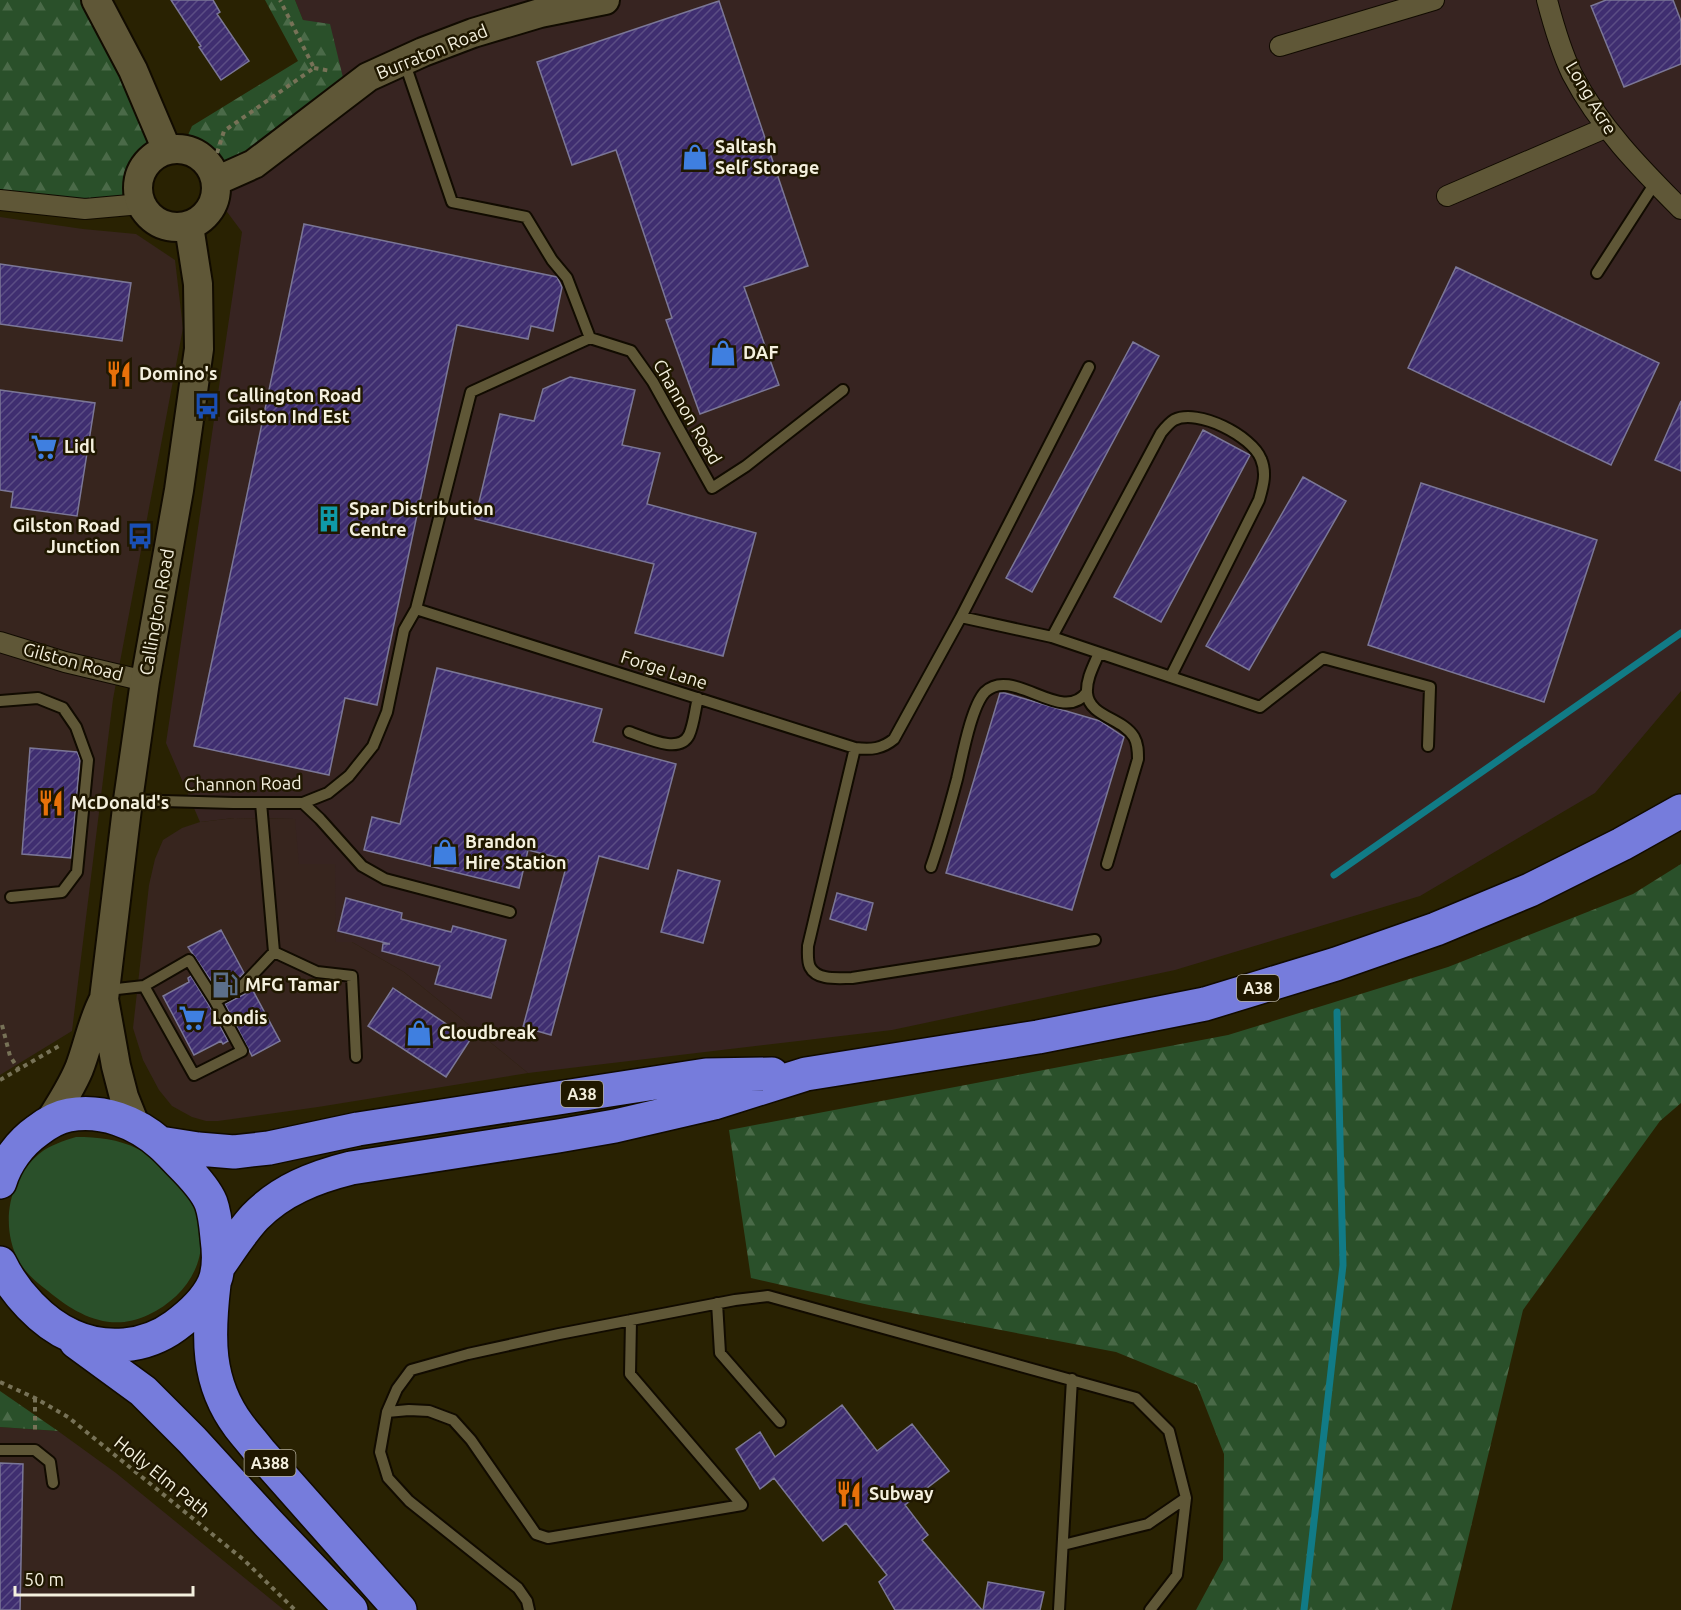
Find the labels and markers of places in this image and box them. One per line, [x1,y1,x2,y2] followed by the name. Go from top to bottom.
[715,136,819,177] place label: Saltash Self Storage
[680,142,710,172] shop icon: Saltash Self Storage
[708,338,738,368] shop icon: DAF
[743,342,779,362] place label: DAF
[104,359,134,389] restaurant icon: Domino's
[139,363,217,383] place label: Domino's
[227,385,361,426] place label: Callington Road Gilston Ind Est
[192,391,222,421] bus stop icon: Callington Road Gilston Ind Est
[29,432,59,462] supermarket icon: Lidl
[64,436,96,456] place label: Lidl
[349,498,494,539] place label: Spar Distribution Centre
[314,504,344,534] building icon: Spar Distribution Centre
[13,515,120,556] place label: Gilston Road Junction
[125,521,155,551] bus stop icon: Gilston Road Junction
[36,788,66,818] restaurant icon: McDonald's
[71,792,169,812] place label: McDonald's
[465,831,567,872] place label: Brandon Hire Station
[430,837,460,867] shop icon: Brandon Hire Station
[210,970,240,1000] fuel station icon: MFG Tamar
[245,974,340,994] place label: MFG Tamar
[177,1003,207,1033] supermarket icon: Londis
[212,1007,268,1027] place label: Londis
[404,1018,434,1048] shop icon: Cloudbreak
[439,1022,536,1042] place label: Cloudbreak
[834,1479,864,1509] restaurant icon: Subway
[869,1483,934,1503] place label: Subway

